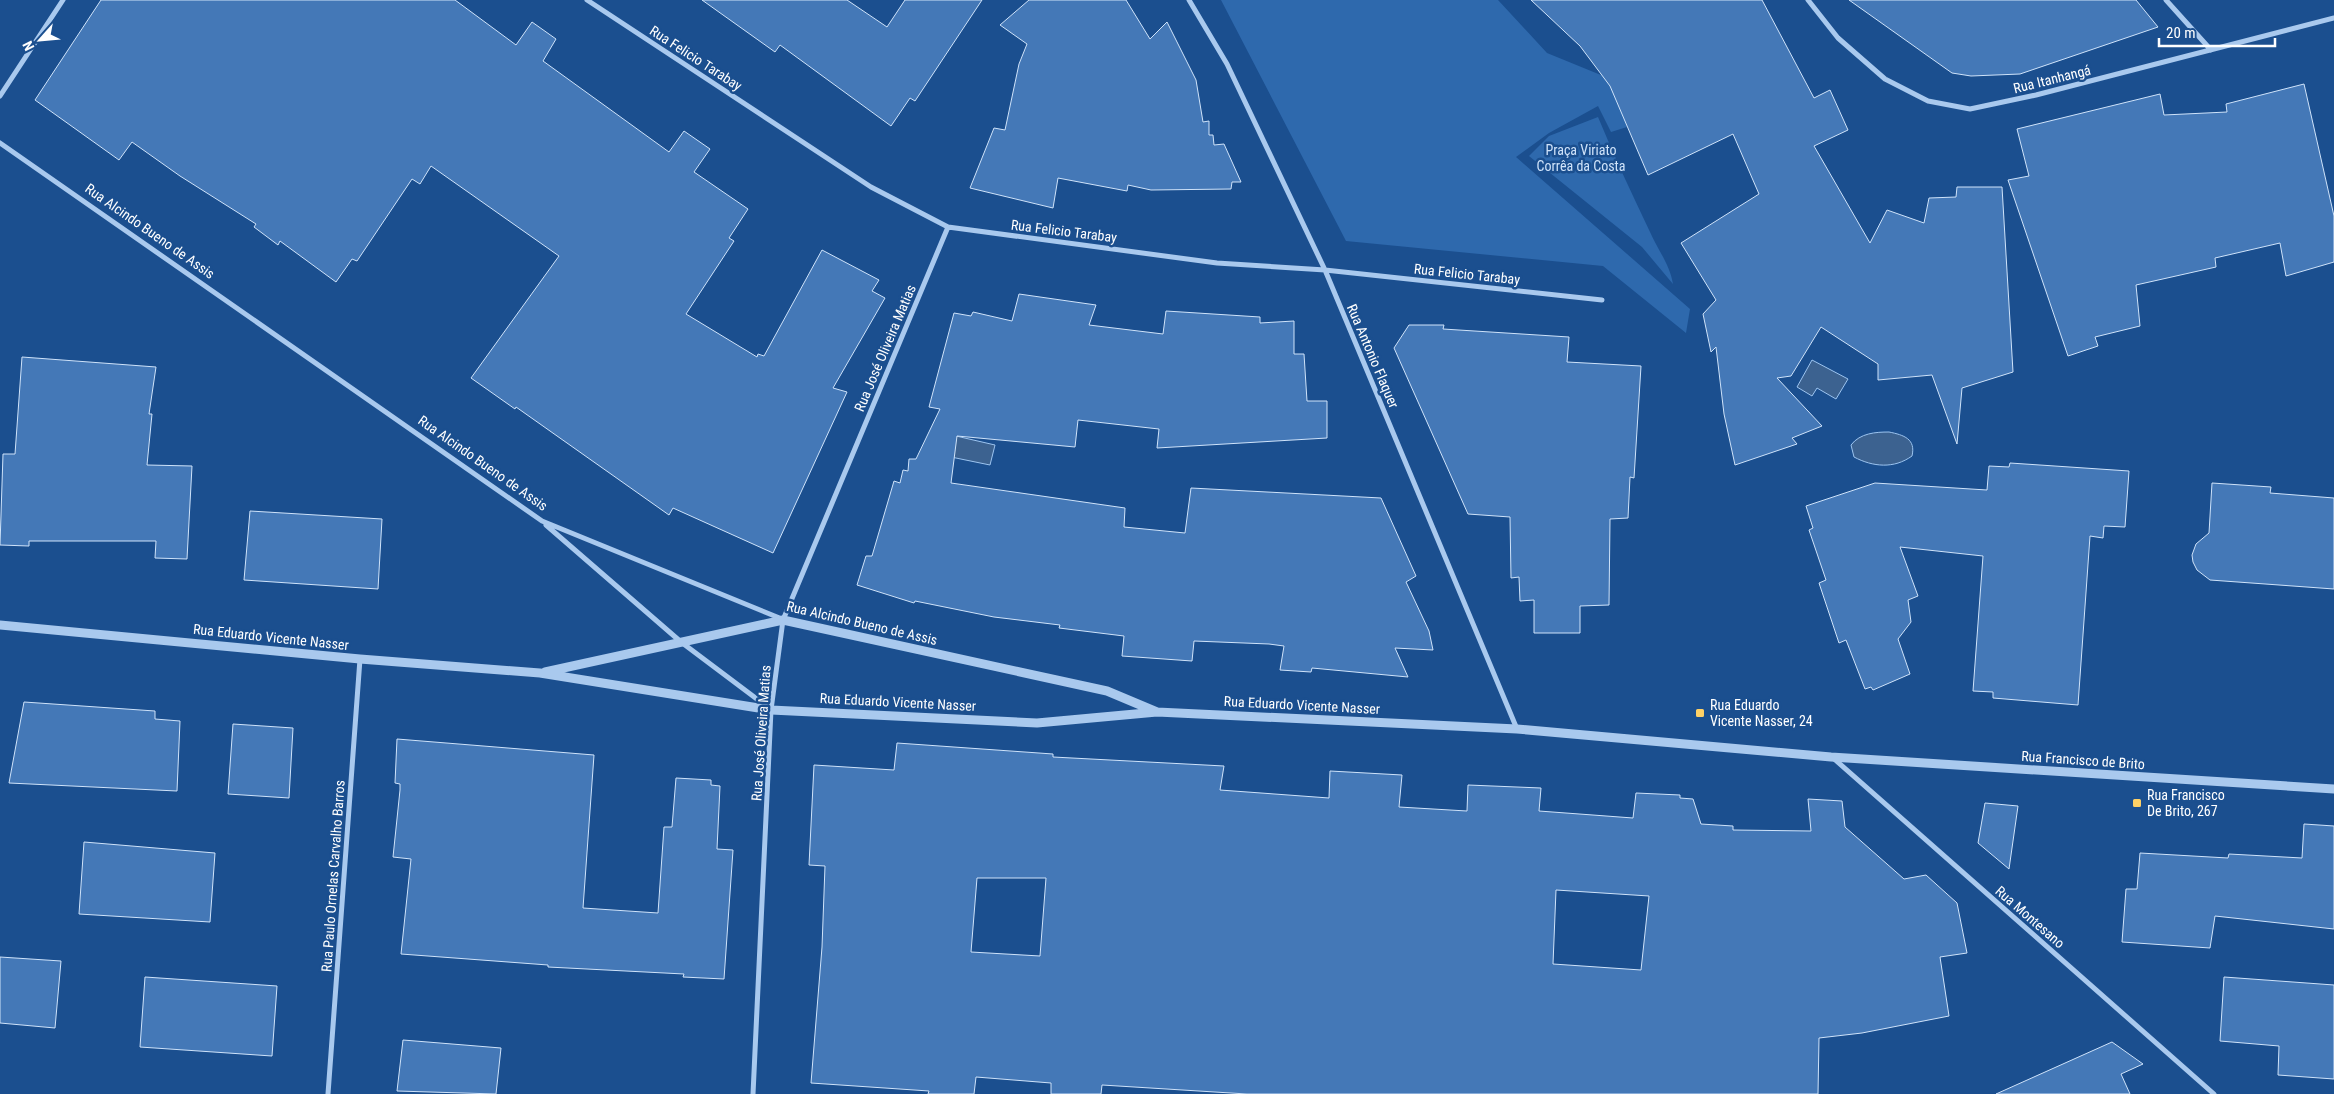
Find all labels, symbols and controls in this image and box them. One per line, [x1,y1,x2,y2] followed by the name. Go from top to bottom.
[15,15,65,65] north arrow
[2159,15,2275,47] scale bar
[647,22,745,94] street label: Rua Felicio Tarabay
[2166,24,2196,42] text: 20 m
[19,38,37,53] text: N
[2012,62,2092,96] street label: Rua Itanhangá
[1537,142,1625,174] park label: Praça Viriato Corrêa da Costa
[82,180,218,282] street label: Rua Alcindo Bueno de Assis
[1010,217,1118,245] street label: Rua Felicio Tarabay
[1413,260,1521,288] street label: Rua Felicio Tarabay
[851,282,919,414] street label: Rua José Oliveira Matias
[1344,302,1402,410] street label: Rua Antonio Flaquer
[415,412,551,514] street label: Rua Alcindo Bueno de Assis
[785,598,939,648] street label: Rua Alcindo Bueno de Assis
[192,621,350,653] street label: Rua Eduardo Vicente Nasser
[748,664,774,802] street label: Rua José Oliveira Matias
[819,690,977,714] street label: Rua Eduardo Vicente Nasser
[1223,693,1381,717] street label: Rua Eduardo Vicente Nasser
[1710,697,1813,729] place label: Rua Eduardo Vicente Nasser, 24
[1694,707,1706,719] marker: Rua Eduardo Vicente Nasser, 24
[2021,748,2145,772] street label: Rua Francisco de Brito
[318,780,348,972] street label: Rua Paulo Ornelas Carvalho Barros
[2147,787,2225,819] place label: Rua Francisco De Brito, 267
[2131,797,2143,809] marker: Rua Francisco De Brito, 267
[1992,883,2068,951] street label: Rua Montesano

